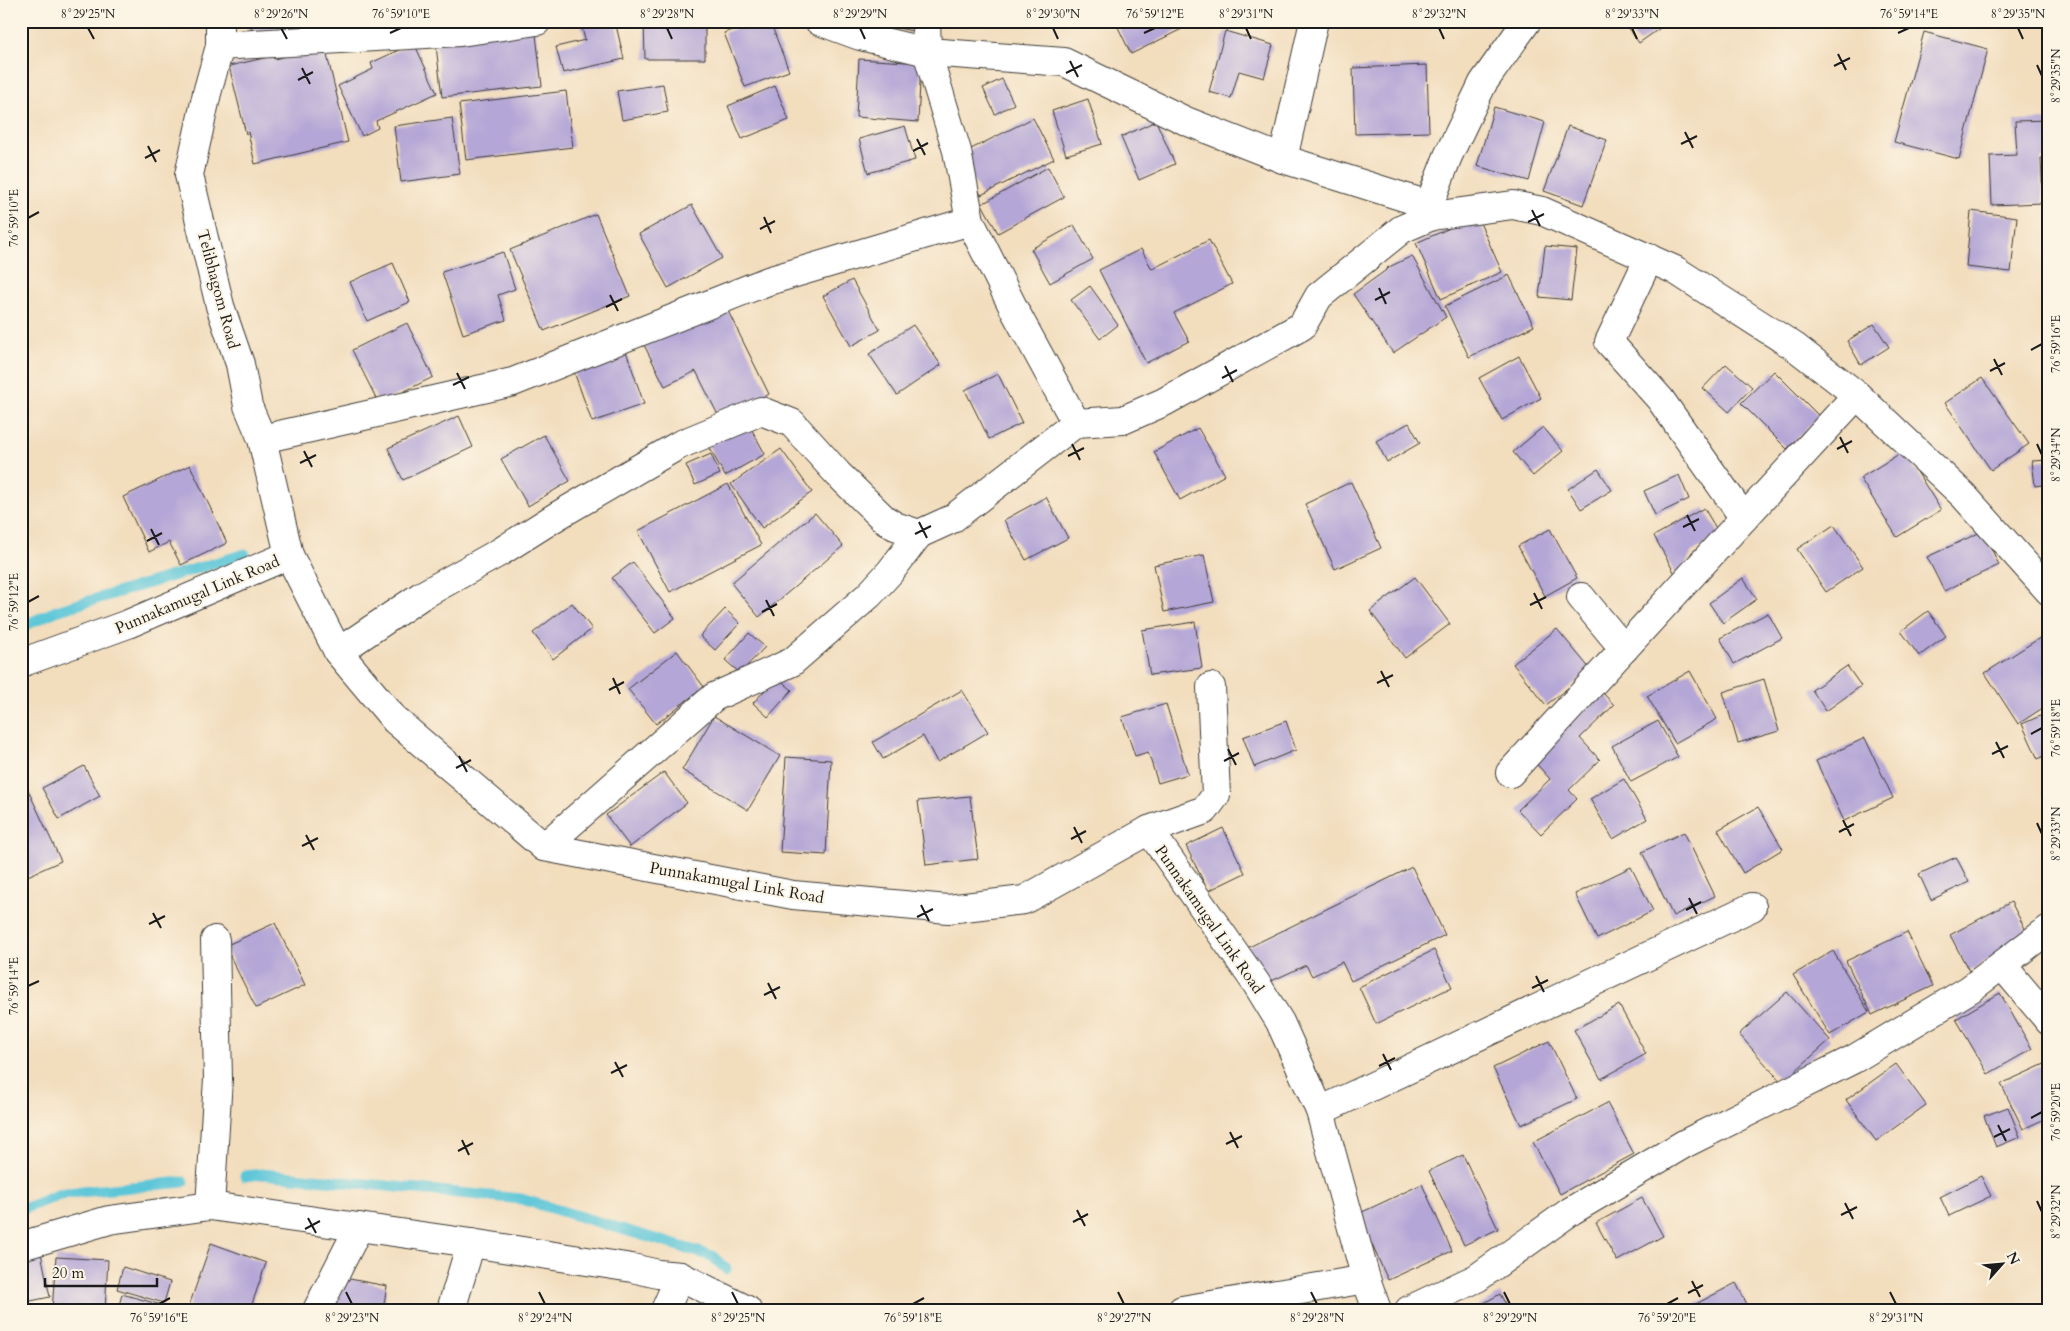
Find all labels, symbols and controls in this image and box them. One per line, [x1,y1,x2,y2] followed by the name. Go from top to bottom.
[61,6,116,22] text: 8°29'25"N
[254,6,309,22] text: 8°29'26"N
[372,6,430,22] text: 76°59'10"E
[640,6,695,22] text: 8°29'28"N
[833,6,888,22] text: 8°29'29"N
[1026,6,1081,22] text: 8°29'30"N
[1126,6,1184,22] text: 76°59'12"E
[1219,6,1274,22] text: 8°29'31"N
[1412,6,1467,22] text: 8°29'32"N
[1605,6,1660,22] text: 8°29'33"N
[1880,6,1938,22] text: 76°59'14"E
[1991,6,2046,22] text: 8°29'35"N
[2048,48,2064,103] text: 8°29'35"N
[6,189,22,247] text: 76°59'10"E
[192,227,245,352] street label: Telibhagom Road
[2048,315,2064,373] text: 76°59'16"E
[2048,427,2064,482] text: 8°29'34"N
[112,550,283,640] street label: Punnakamugal Link Road
[6,573,22,631] text: 76°59'12"E
[2048,699,2064,757] text: 76°59'18"E
[2048,806,2064,861] text: 8°29'33"N
[1149,841,1269,999] street label: Punnakamugal Link Road
[648,857,826,909] street label: Punnakamugal Link Road
[6,957,22,1015] text: 76°59'14"E
[2048,1083,2064,1141] text: 76°59'20"E
[2048,1184,2064,1239] text: 8°29'32"N
[1978,1238,2028,1288] north arrow
[2002,1249,2024,1268] text: N
[45,1256,158,1288] scale bar
[52,1263,84,1283] text: 20 m
[130,1310,188,1326] text: 76°59'16"E
[325,1310,380,1326] text: 8°29'23"N
[518,1310,573,1326] text: 8°29'24"N
[711,1310,766,1326] text: 8°29'25"N
[884,1310,942,1326] text: 76°59'18"E
[1097,1310,1152,1326] text: 8°29'27"N
[1290,1310,1345,1326] text: 8°29'28"N
[1483,1310,1538,1326] text: 8°29'29"N
[1638,1310,1696,1326] text: 76°59'20"E
[1869,1310,1924,1326] text: 8°29'31"N

